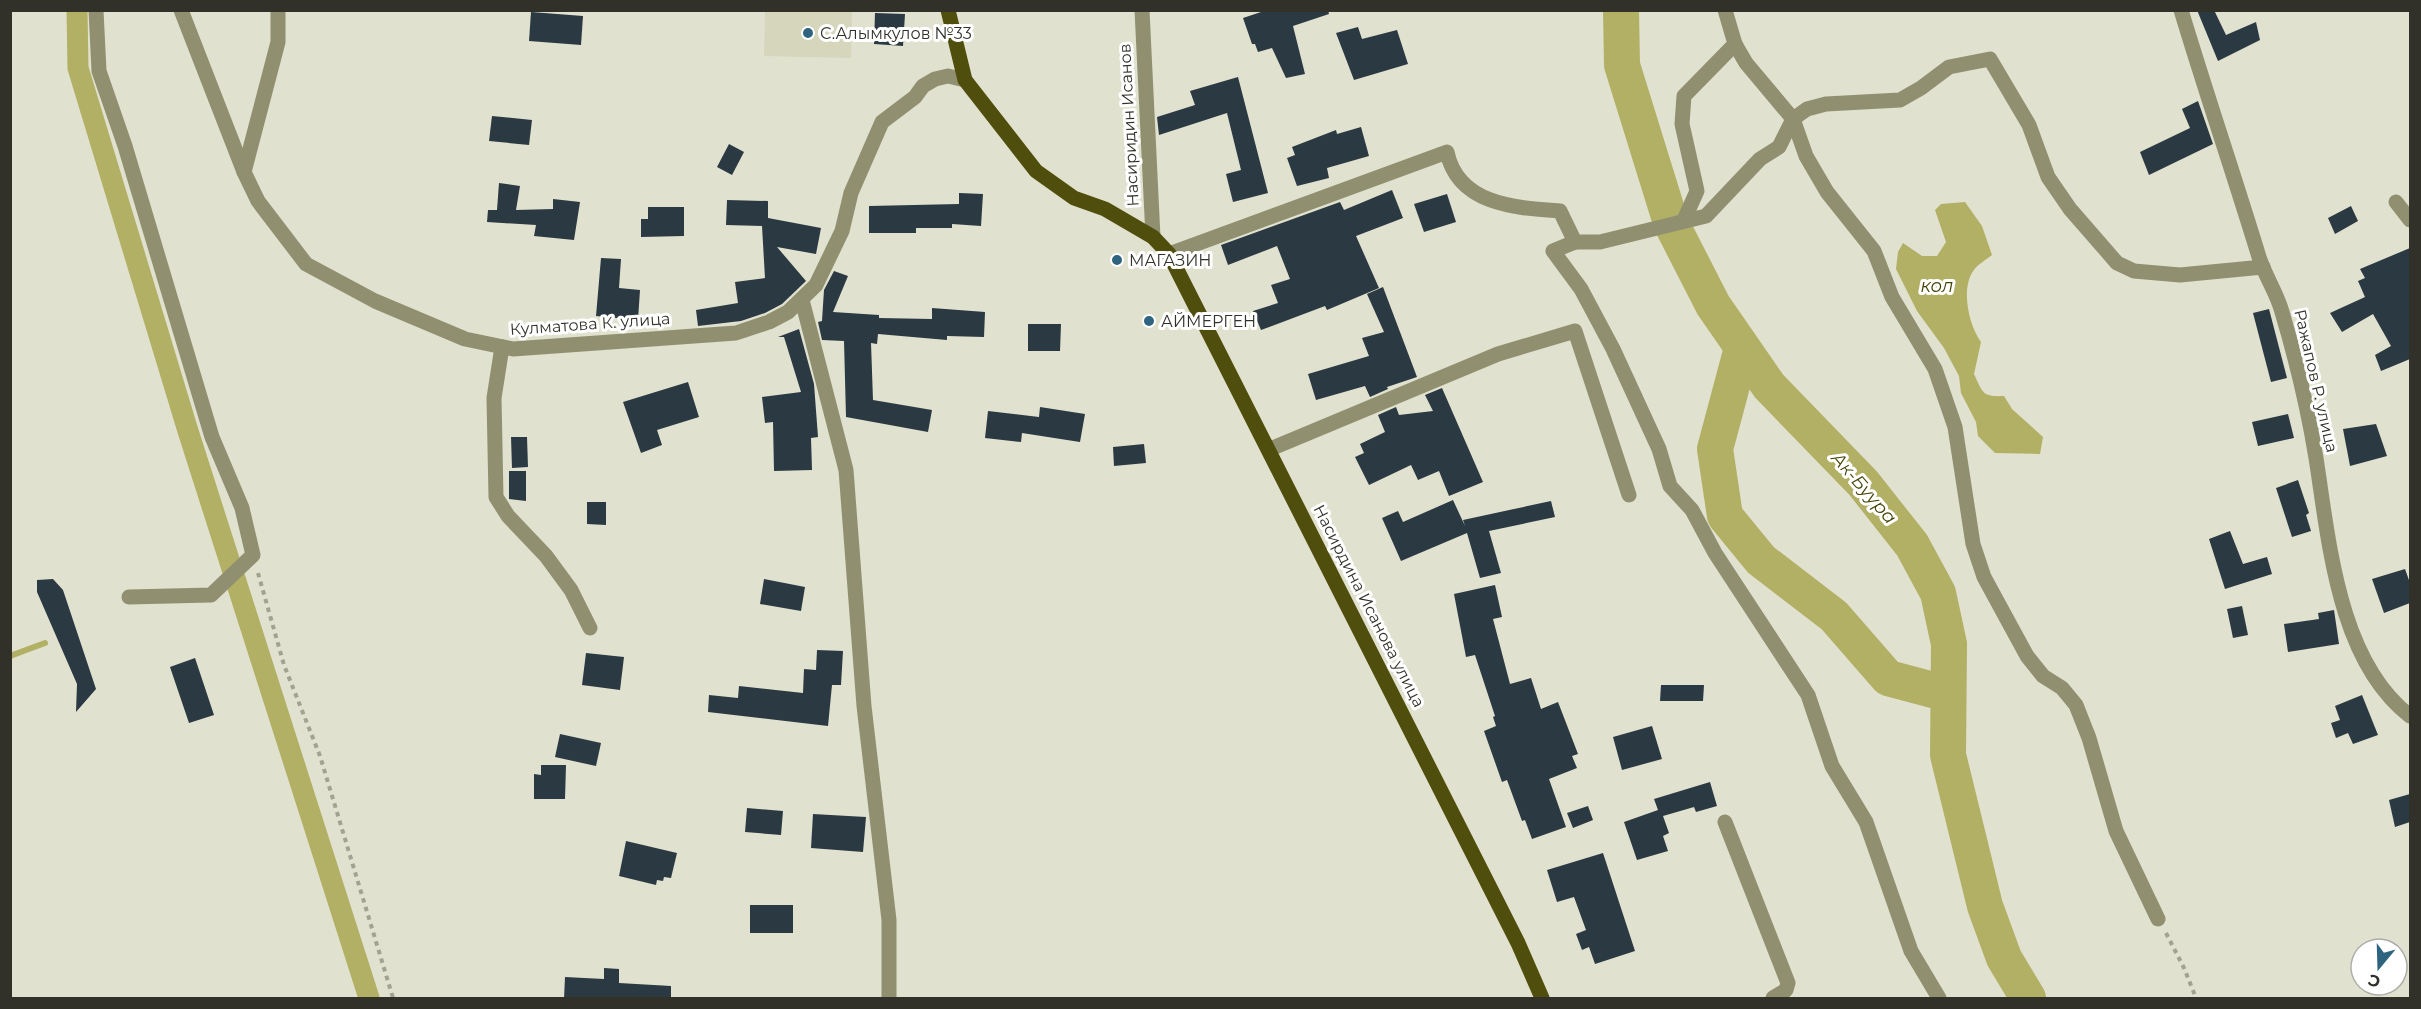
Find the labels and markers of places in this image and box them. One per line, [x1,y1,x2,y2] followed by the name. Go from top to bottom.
[820,24,972,43] place label: С.Алымкулов №33
[801,26,815,40] marker: С.Алымкулов №33
[1129,251,1212,270] place label: МАГАЗИН
[1110,253,1124,267] marker: МАГАЗИН
[1161,312,1256,331] place label: АЙМЕРГЕН
[1142,314,1156,328] marker: АЙМЕРГЕН

